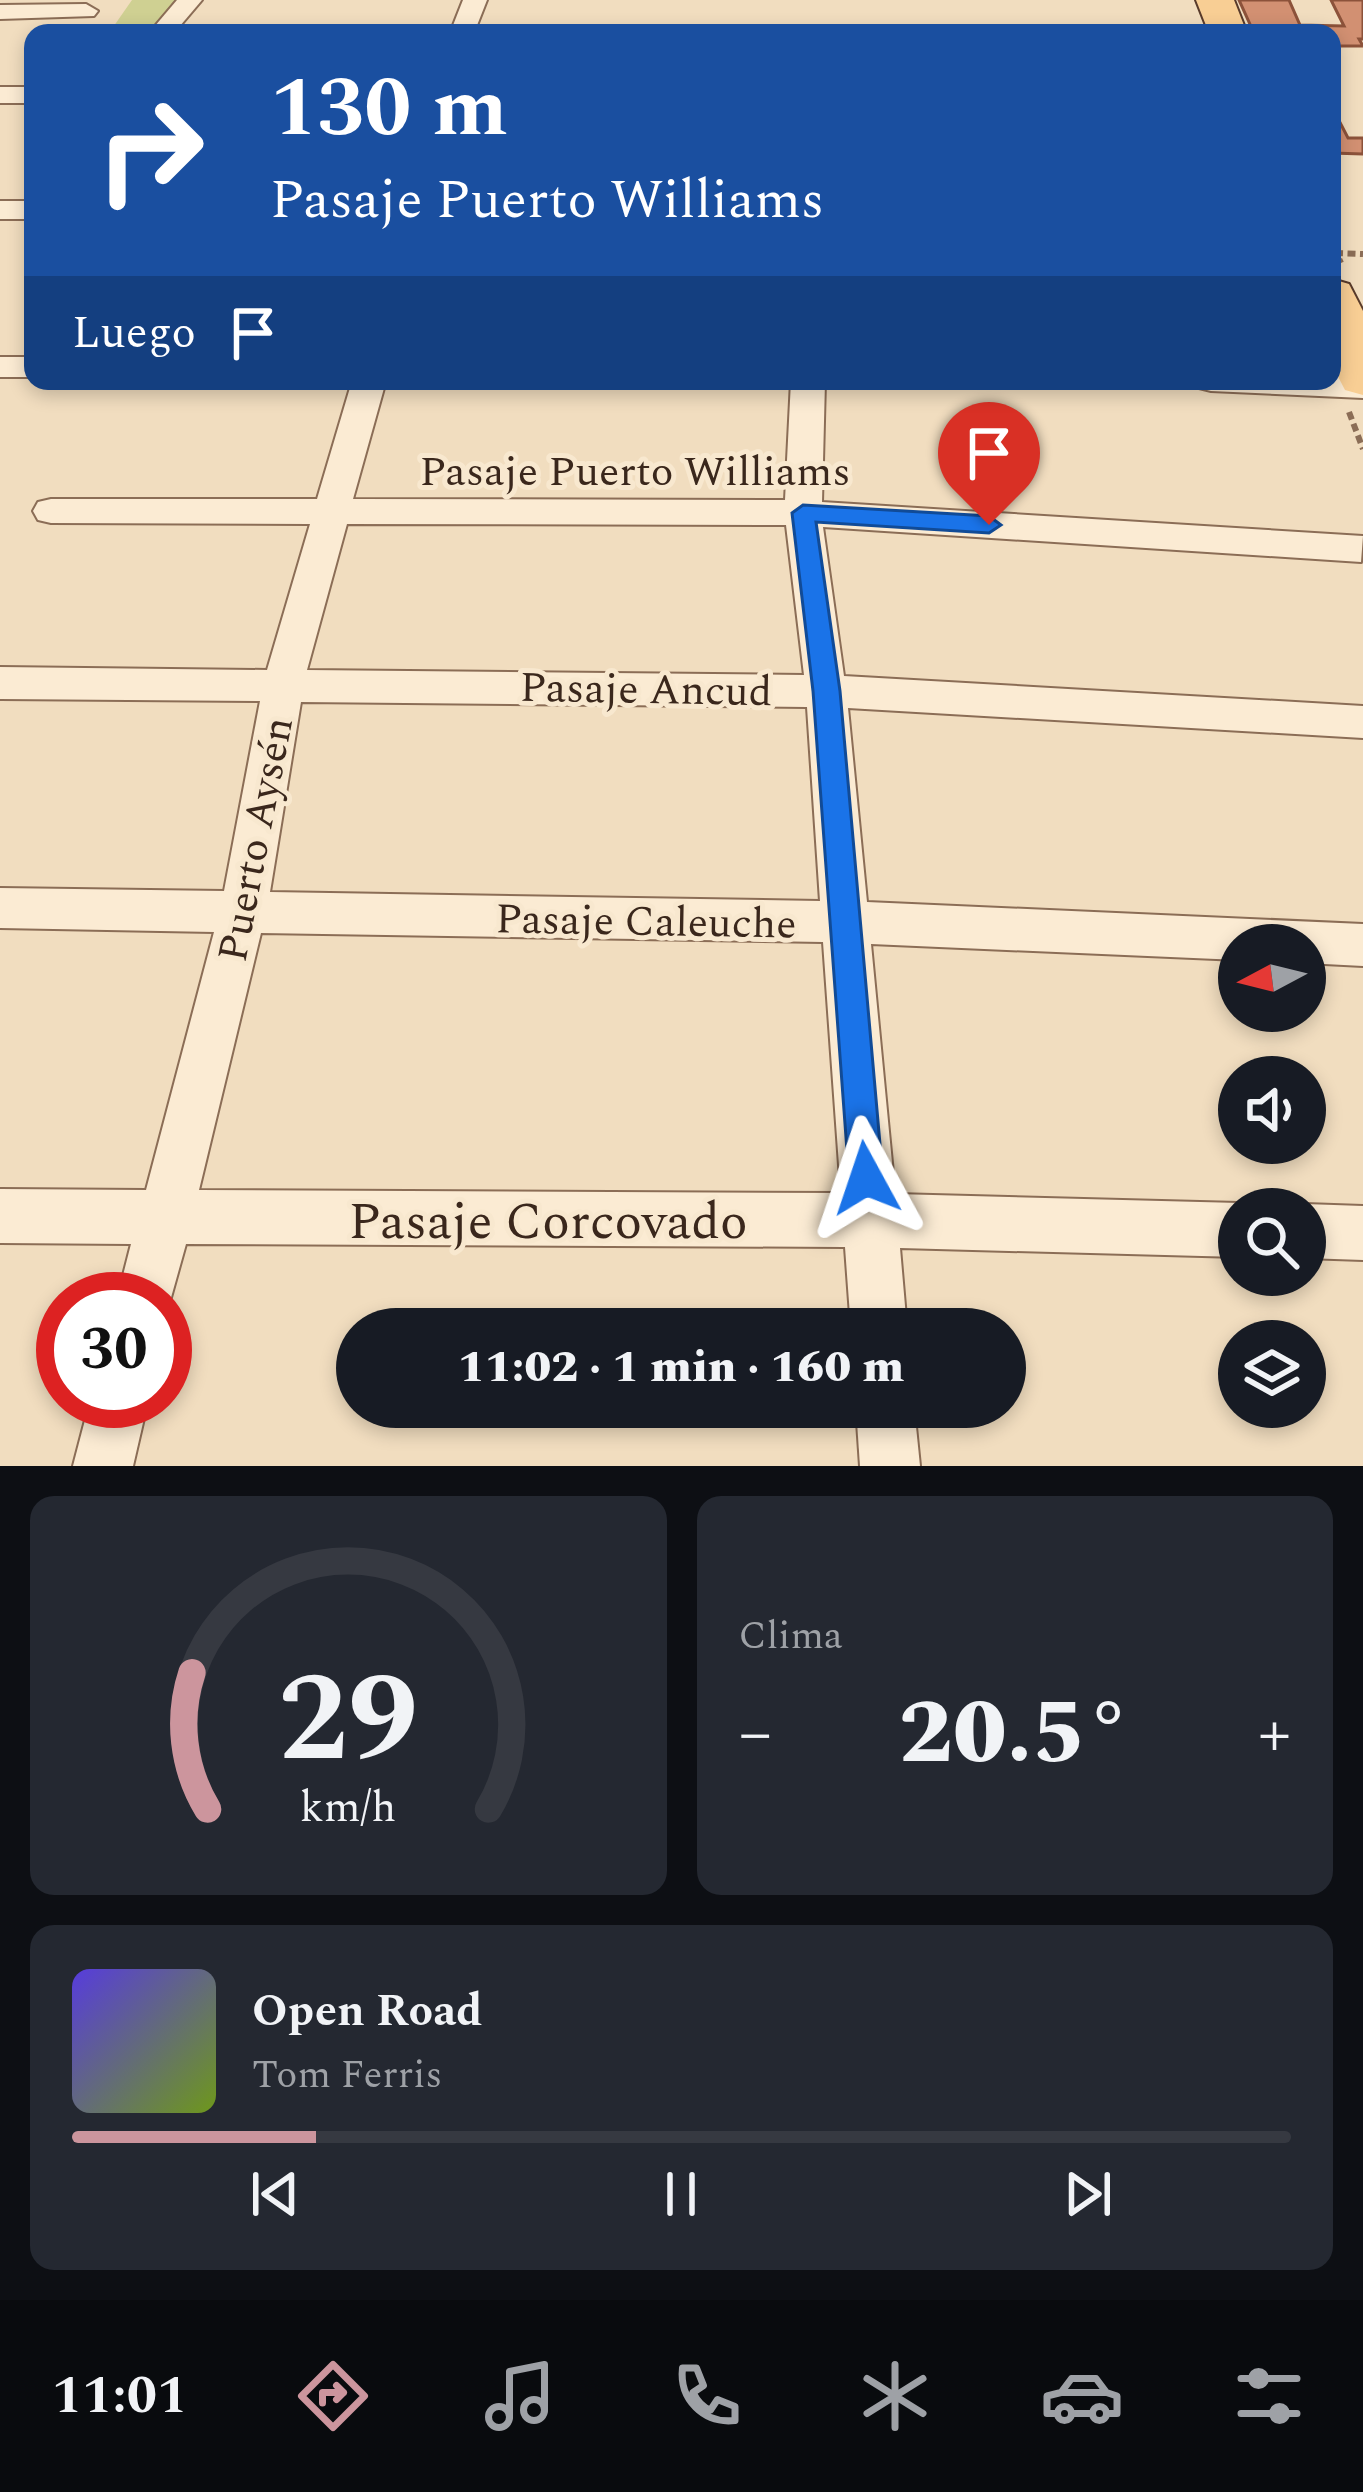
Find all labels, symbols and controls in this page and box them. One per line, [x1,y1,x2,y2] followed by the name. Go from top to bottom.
[270,45,508,173] text: 130 m
[72,72,228,228] icon: right
[270,160,824,242] text: Pasaje Puerto Williams
[72,299,196,368] text: Luego
[220,300,286,366] icon: arrive
[938,402,1040,525] pin
[956,420,1022,486] icon: arrive
[419,441,851,504] street label: Pasaje Puerto Williams
[519,657,773,724] street label: Pasaje Ancud
[202,712,311,967] street label: Puerto Aysén
[495,888,797,957] street label: Pasaje Caleuche
[1218,924,1326,1032] north arrow
[1218,924,1326,1428] map controls
[1218,1056,1326,1164] button: sound
[803,1115,929,1241] position arrow
[348,1184,748,1262] street label: Pasaje Corcovado
[1218,1188,1326,1296] button: search
[36,1272,192,1428] speed limit sign: 30
[1218,1320,1326,1428] button: layers
[458,1333,904,1402] text: 11:02 · 1 min · 160 m
[739,1607,843,1666] text: Clima
[278,1626,418,1816] text: 29
[899,1666,1131,1803] text: 20.5°
[739,1684,772,1785] text: −
[1258,1684,1291,1785] text: +
[300,1775,397,1840] text: km/h
[252,1977,483,2046] text: Open Road
[252,2046,442,2105] text: Tom Ferris
[242,2161,308,2227] icon: previous
[648,2161,714,2227] icon: pause
[1055,2161,1121,2227] icon: next
[291,2354,375,2438] icon: directions
[478,2354,562,2438] icon: music
[665,2354,749,2438] icon: phone
[853,2354,937,2438] icon: climate
[1040,2354,1124,2438] icon: car
[1227,2354,1311,2438] icon: filters
[52,2355,187,2437] text: 11:01

